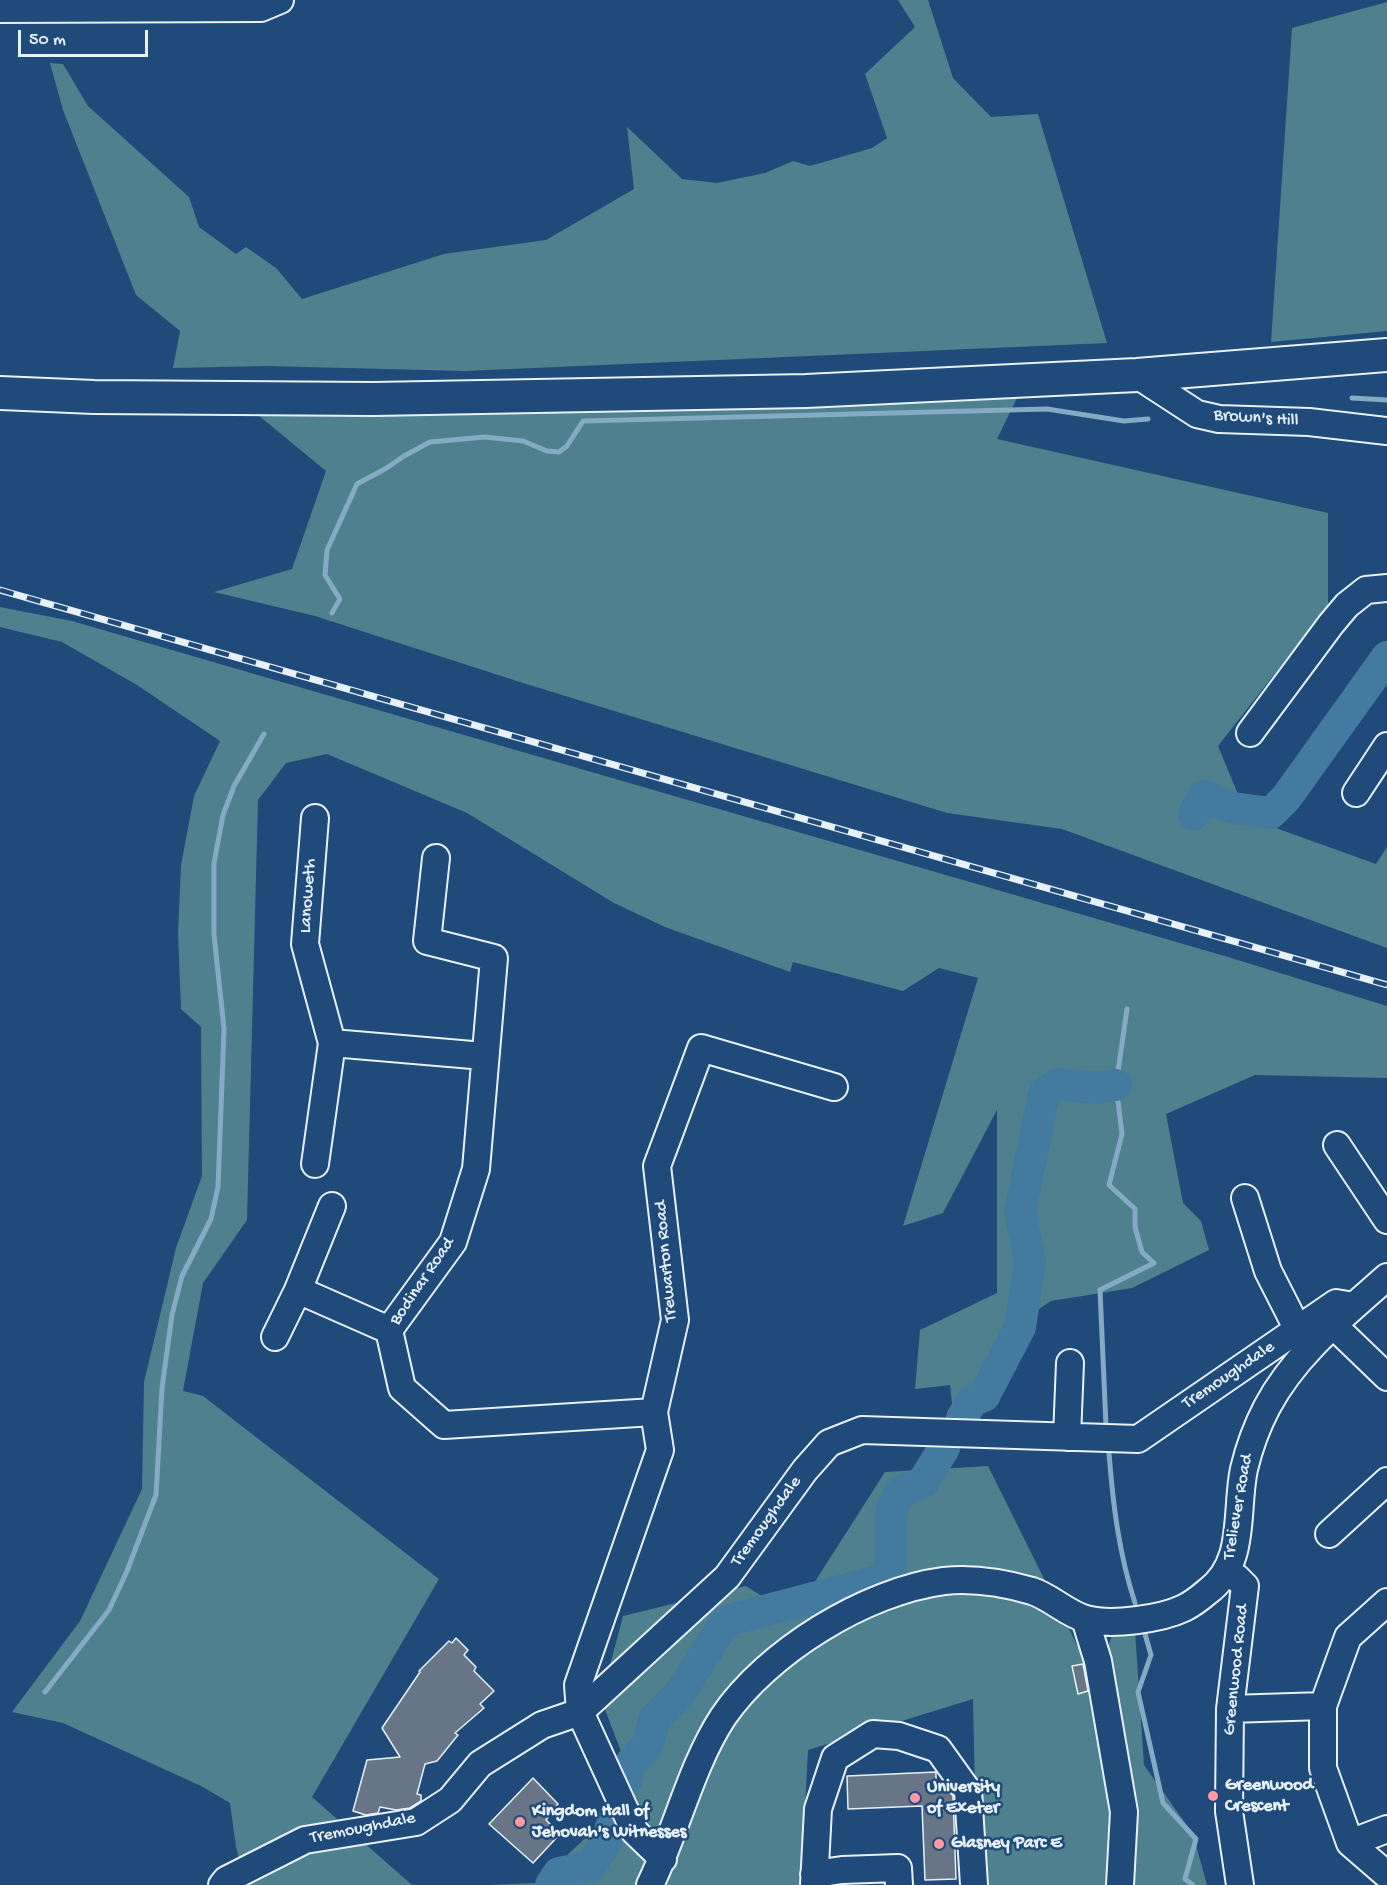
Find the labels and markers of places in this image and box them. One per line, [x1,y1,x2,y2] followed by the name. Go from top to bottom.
[1225,1775,1313,1818] place label: Greenwood Crescent
[927,1777,1000,1820] place label: University of Exeter
[1206,1789,1220,1803] marker: Greenwood Crescent
[908,1791,922,1805] marker: University of Exeter
[532,1801,686,1844] place label: Kingdom Hall of Jehovah's Witnesses
[513,1815,527,1829] marker: Kingdom Hall of Jehovah's Witnesses
[951,1833,1062,1855] place label: Glasney Parc E
[932,1837,946,1851] marker: Glasney Parc E

